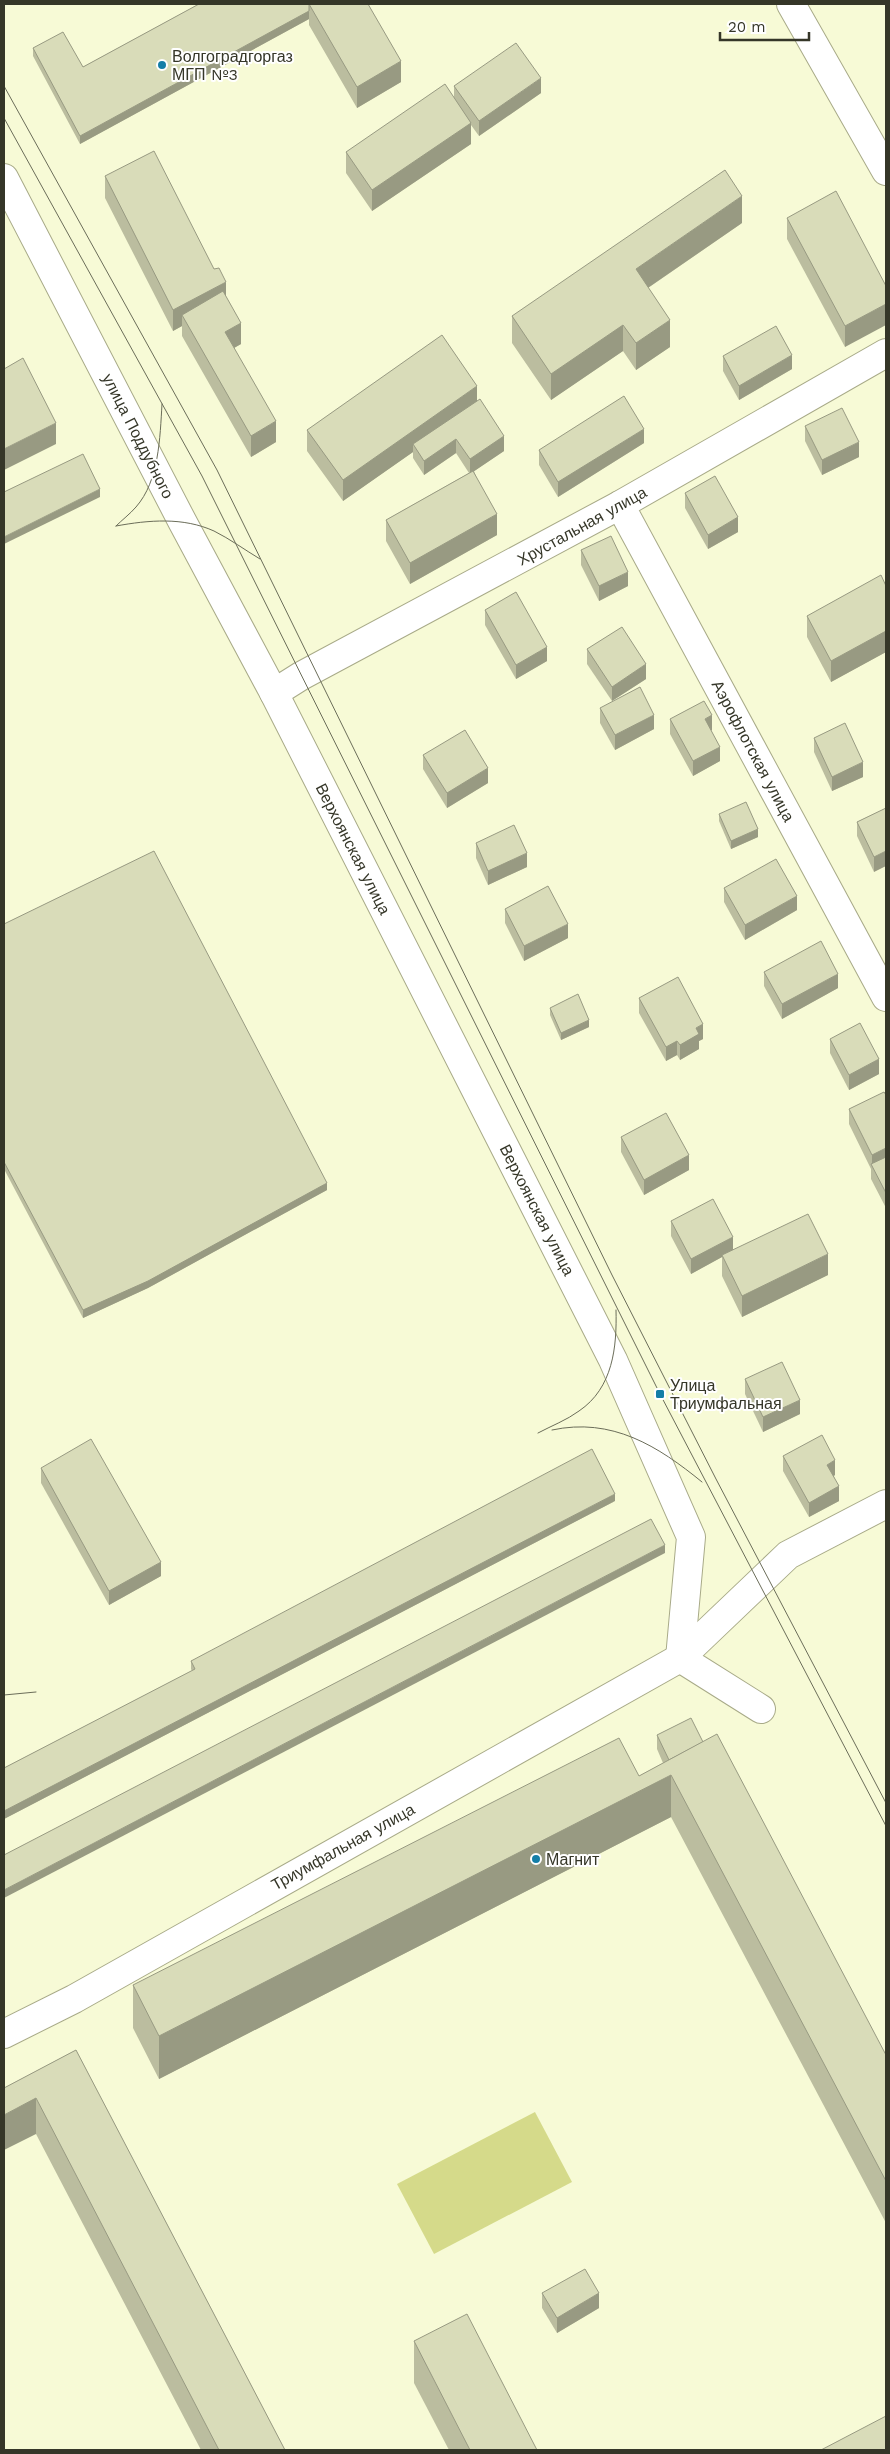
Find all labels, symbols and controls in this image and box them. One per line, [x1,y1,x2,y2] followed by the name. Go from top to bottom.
[720,10,809,42] scale bar
[728,18,766,36] text: 20 m
[172,47,293,84] place label: Волгоградгоргаз МГП №3
[156,59,168,71] marker: Волгоградгоргаз МГП №3
[98,370,178,502] street label: улица Поддубного
[514,483,650,569] street label: Хрустальная улица
[708,677,798,825] street label: Аэрофлотская улица
[312,780,394,918] street label: Верхоянская улица
[496,1141,578,1279] street label: Верхоянская улица
[670,1376,782,1413] place label: Улица Триумфальная
[654,1388,666,1400] marker: Улица Триумфальная
[268,1800,418,1894] street label: Триумфальная улица
[546,1850,600,1869] place label: Магнит
[530,1853,542,1865] marker: Магнит

